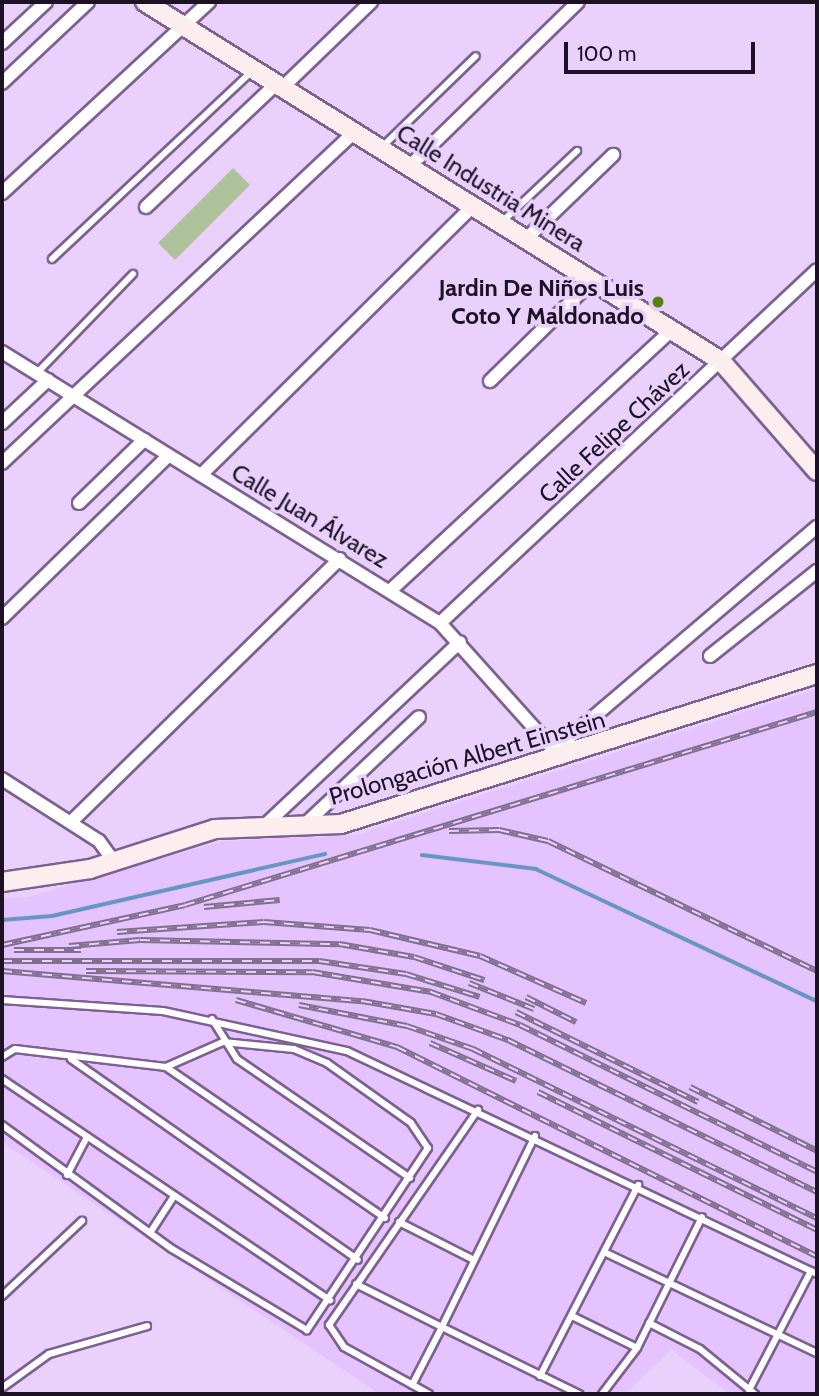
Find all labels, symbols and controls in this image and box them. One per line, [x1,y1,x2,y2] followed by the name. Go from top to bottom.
[567,28,758,72] scale bar
[577,41,636,66] text: 100 m
[391,118,591,258] street label: Calle Industria Minera
[439,274,644,330] place label: Jardin De Niños Luis Coto Y Maldonado
[650,294,666,310] marker: Jardin De Niños Luis Coto Y Maldonado
[533,355,695,509] street label: Calle Felipe Chávez
[226,458,394,574] street label: Calle Juan Álvarez
[326,705,608,811] street label: Prolongación Albert Einstein

